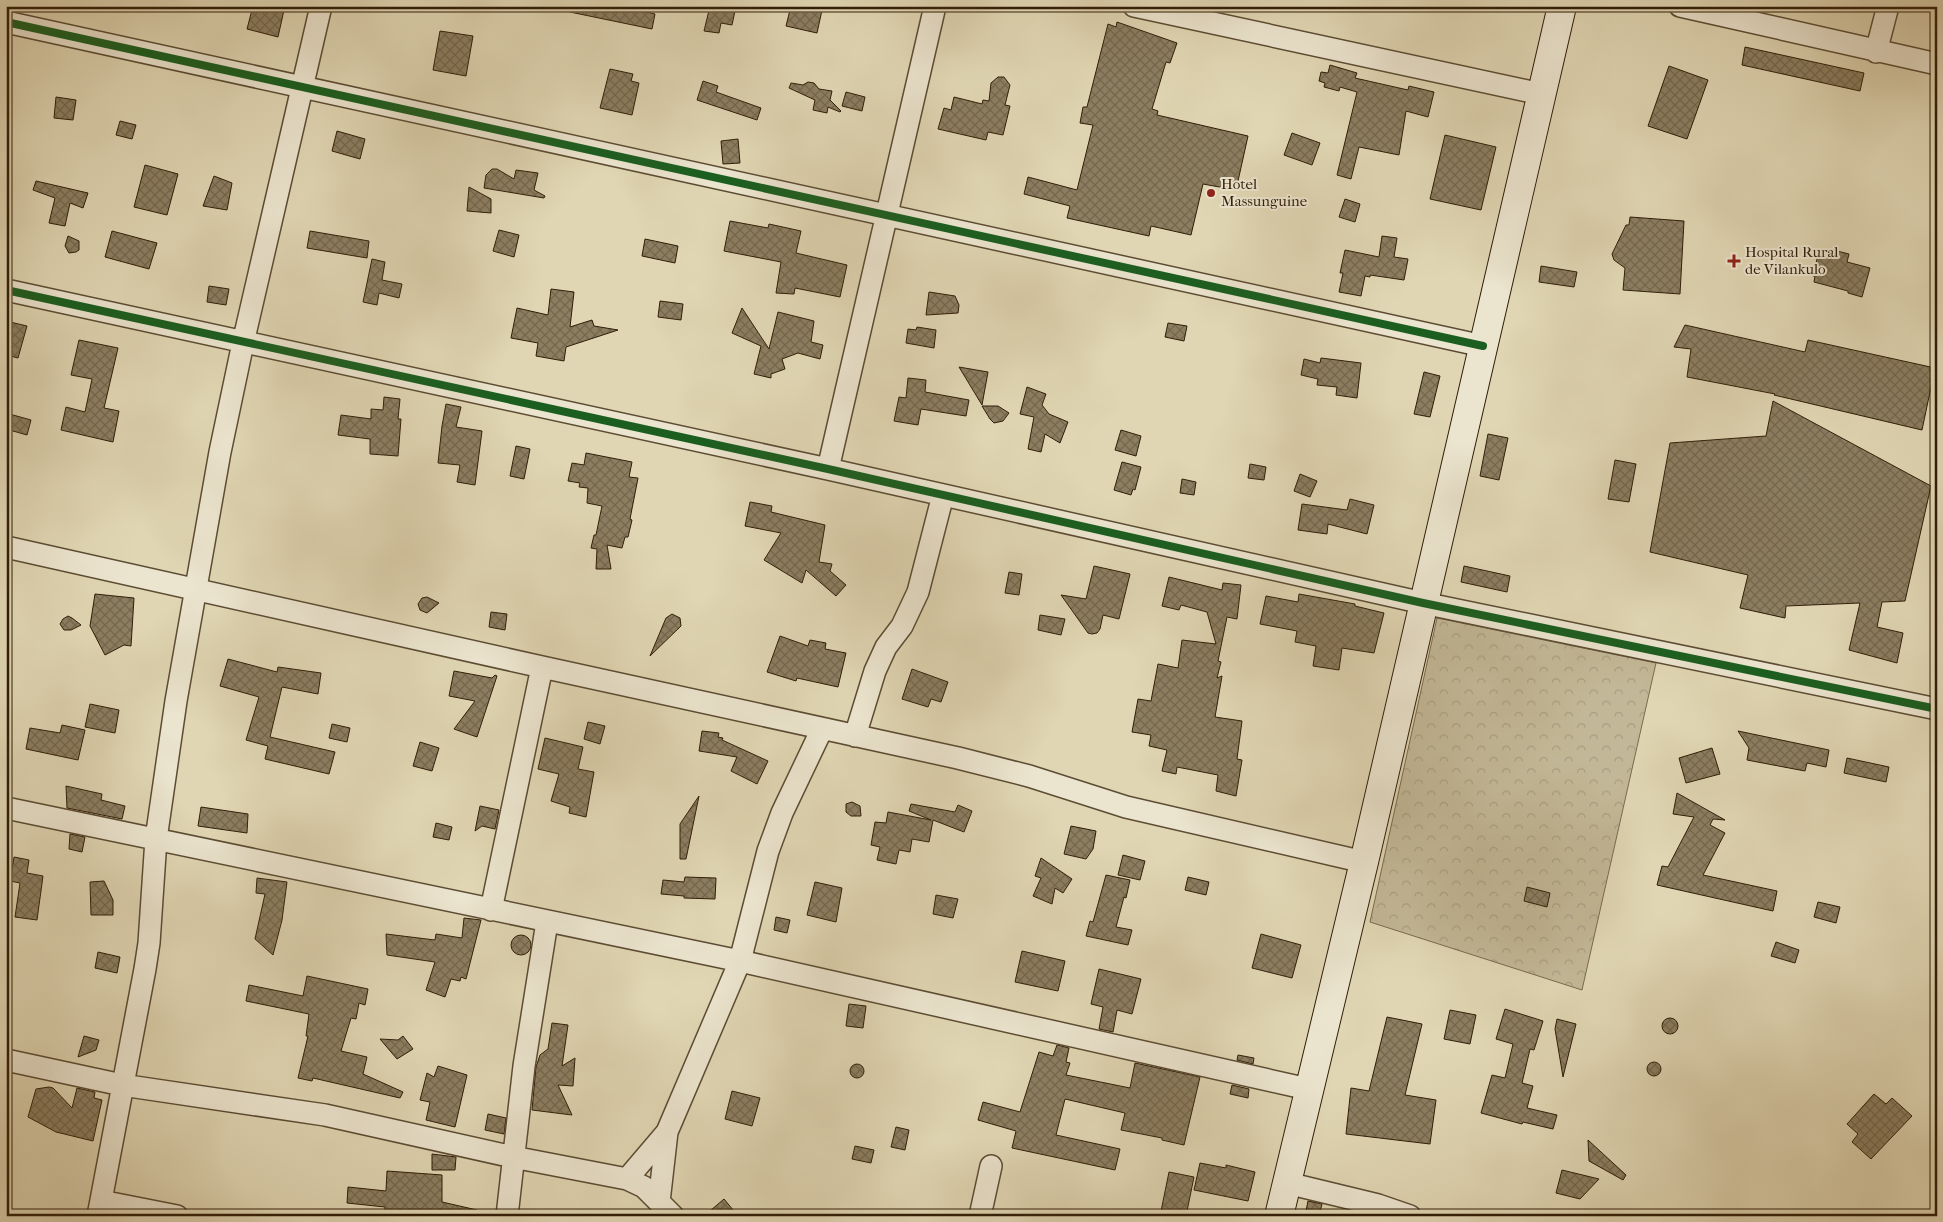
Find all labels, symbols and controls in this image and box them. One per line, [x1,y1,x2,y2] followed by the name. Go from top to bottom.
[1221,175,1308,210] place label: Hotel Massunguine
[1205,187,1217,199] marker: Hotel Massunguine
[1745,243,1839,278] place label: Hospital Rural de Vilankulo
[1727,254,1741,268] marker: Hospital Rural de Vilankulo

